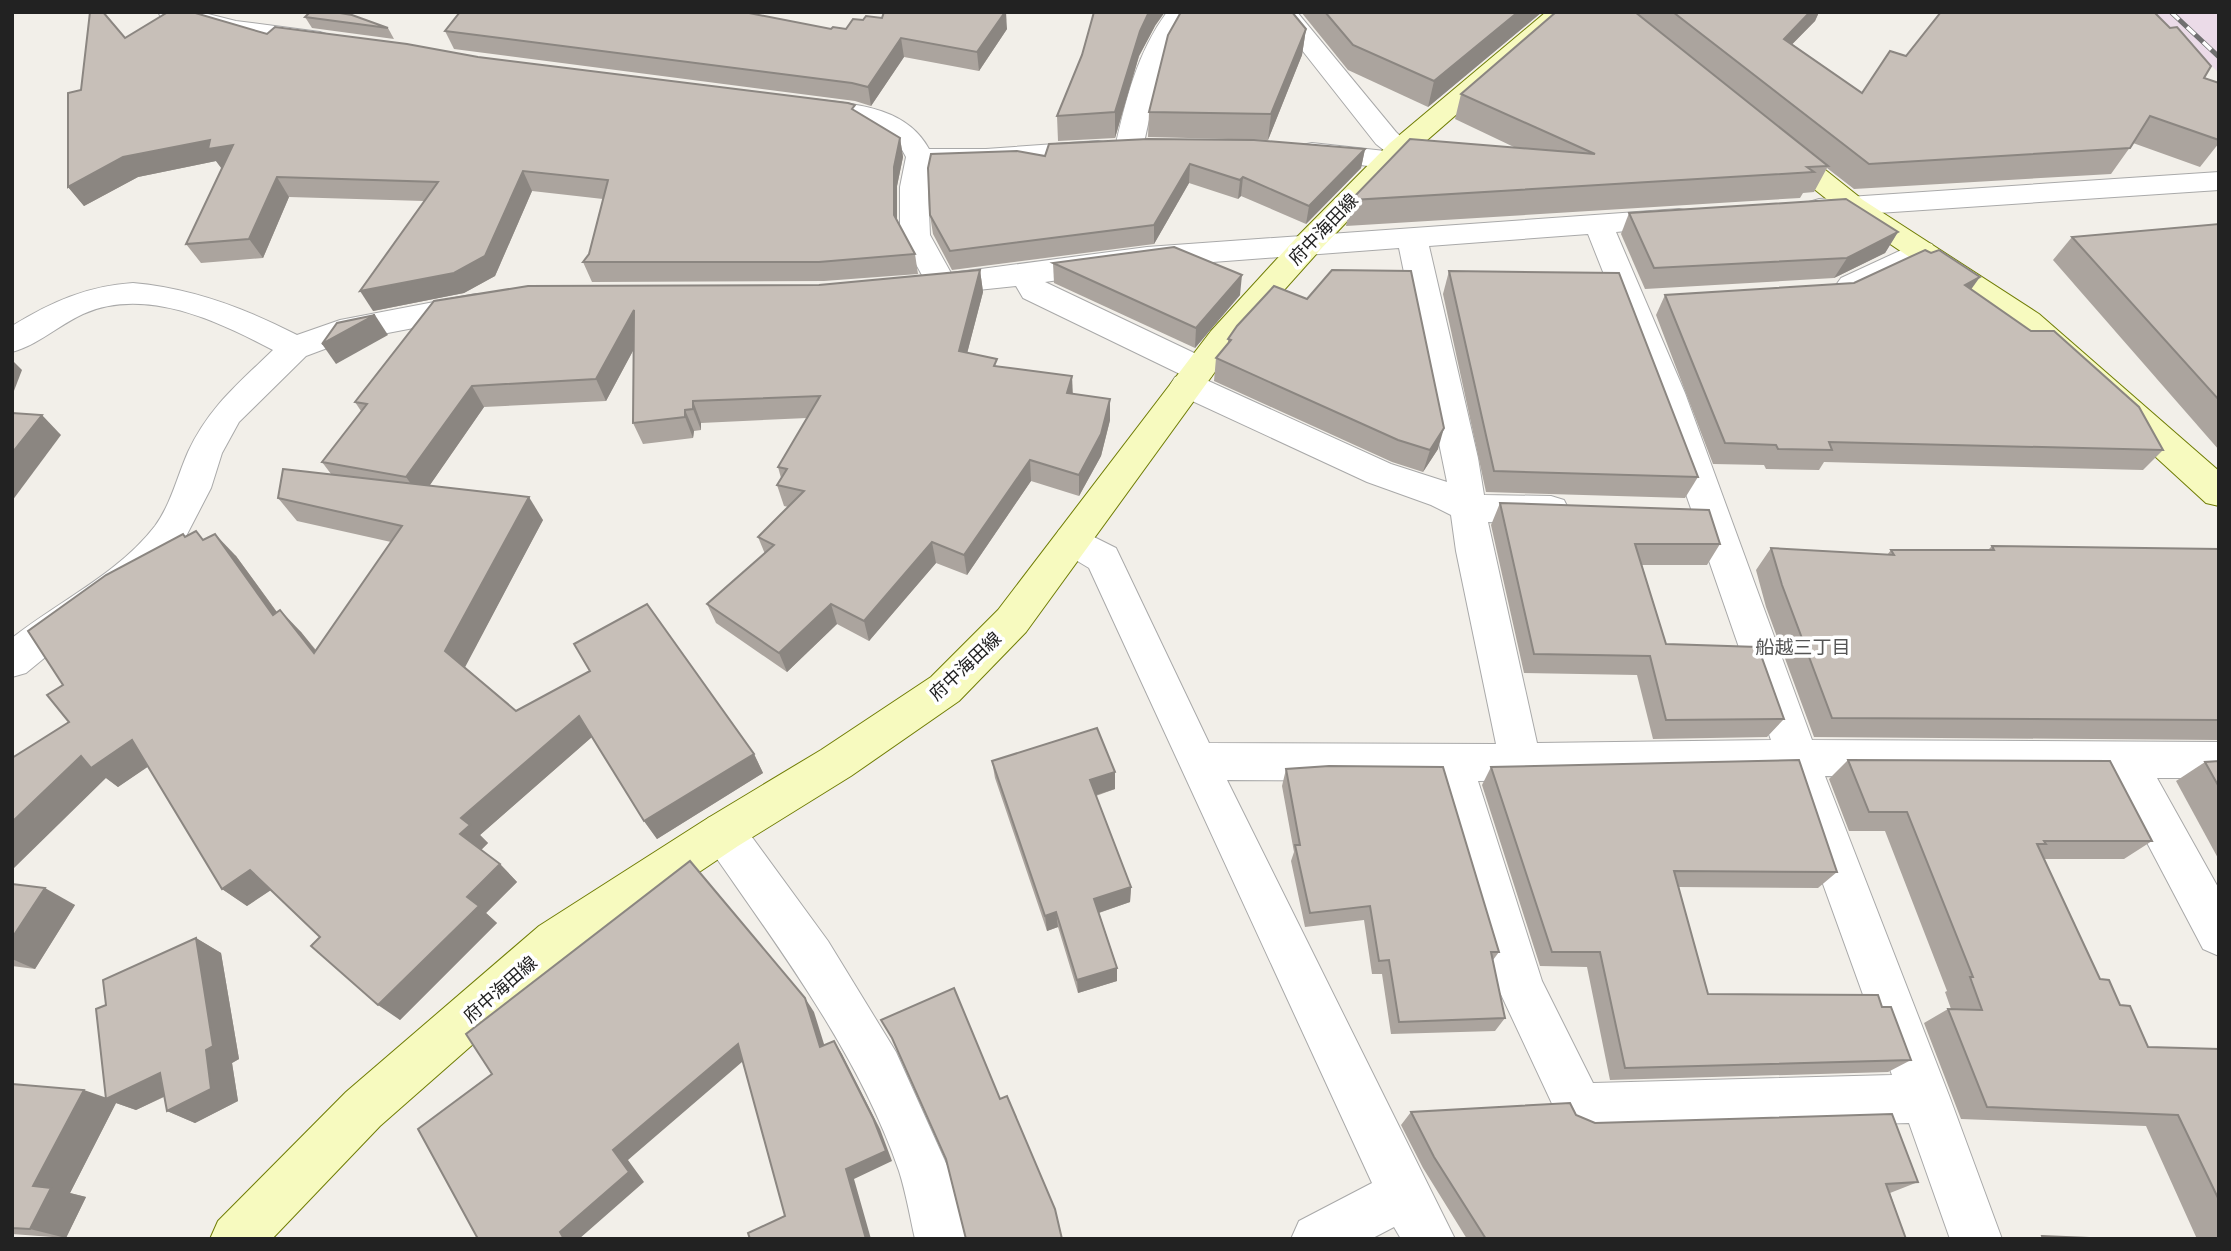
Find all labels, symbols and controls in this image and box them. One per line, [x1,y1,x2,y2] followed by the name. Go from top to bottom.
[1284,189,1362,269] street label: 府中海田線
[925,628,1005,704] street label: 府中海田線
[1755,636,1851,658] district label: 船越三丁目
[459,952,541,1026] street label: 府中海田線

